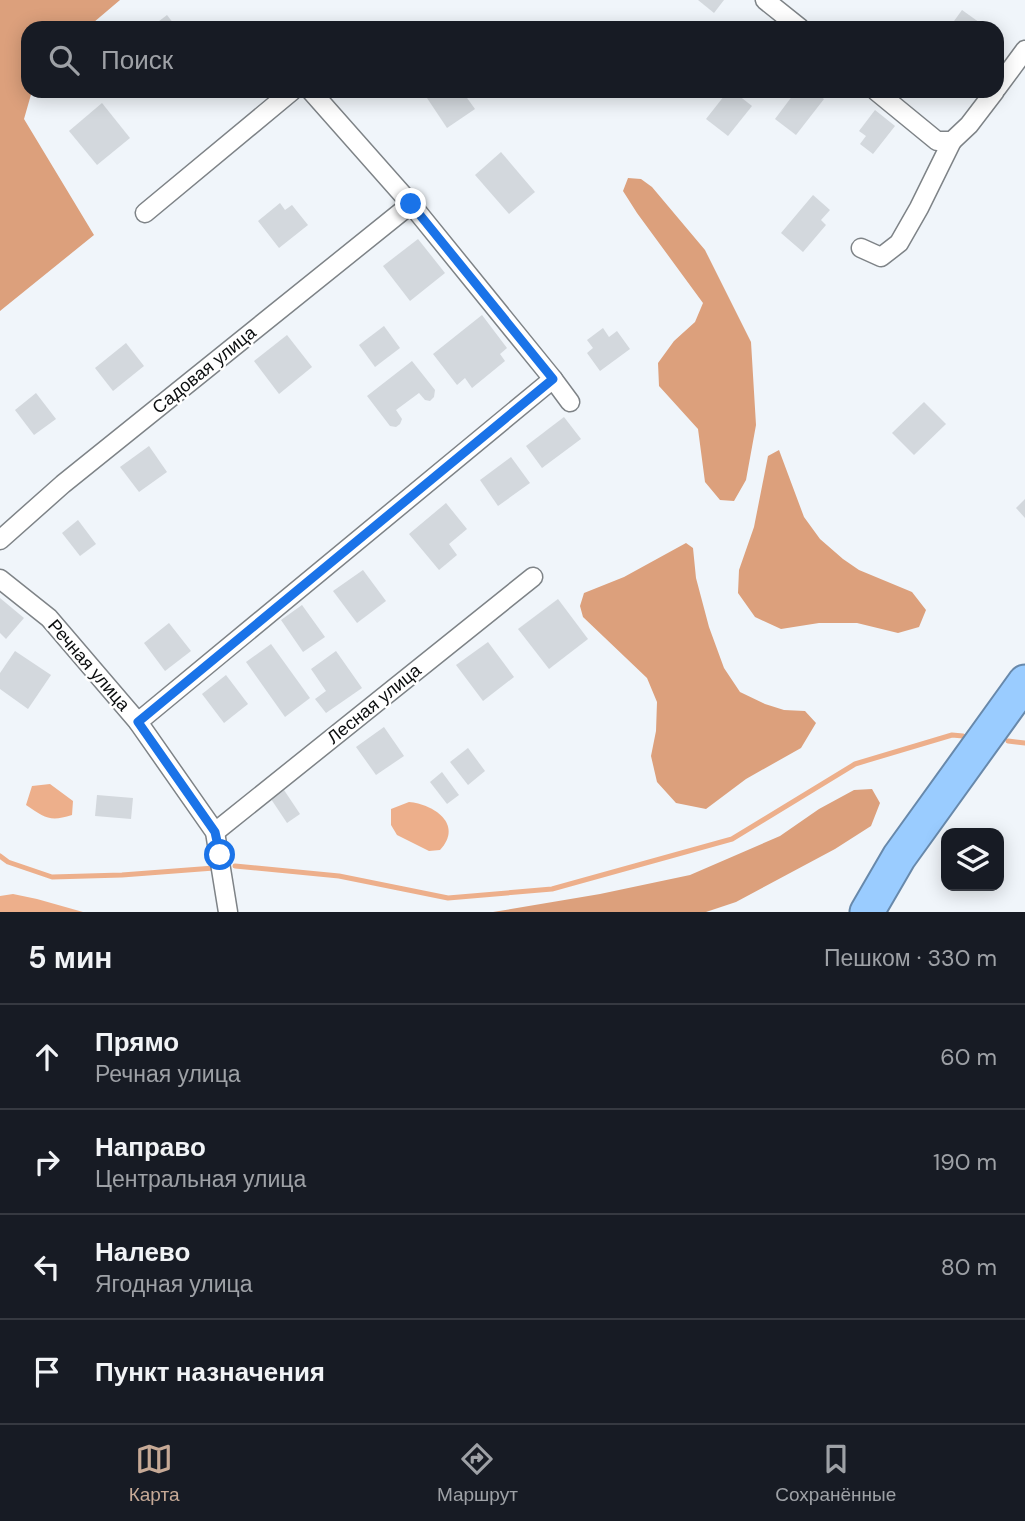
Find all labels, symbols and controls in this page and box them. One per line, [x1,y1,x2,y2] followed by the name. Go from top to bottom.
[21,21,1004,98] search box
[45,41,83,79] icon: search
[101,43,173,77] text: Поиск
[395,188,426,219] route end
[147,320,262,419] street label: Садовая улица
[43,614,136,717] street label: Речная улица
[322,658,427,749] street label: Лесная улица
[941,828,1004,891] map controls
[941,828,1004,891] button: layers
[204,839,235,870] route start
[28,938,112,977] text: 5 мин
[824,943,997,973] text: Пешком · 330 m
[95,1025,179,1059] text: Прямо
[28,1038,66,1076] icon: ahead
[940,1042,997,1072] text: 60 m
[95,1059,241,1089] text: Речная улица
[95,1130,206,1164] text: Направо
[28,1143,66,1181] icon: right
[933,1147,997,1177] text: 190 m
[95,1164,306,1194] text: Центральная улица
[95,1235,190,1269] text: Налево
[28,1248,66,1286] icon: left
[941,1252,997,1282] text: 80 m
[95,1269,253,1299] text: Ягодная улица
[28,1353,66,1391] icon: arrive
[95,1355,325,1389] text: Пункт назначения
[129,1440,180,1507] tab: Карта
[437,1440,518,1507] tab: Маршрут
[775,1440,896,1507] tab: Сохранённые

